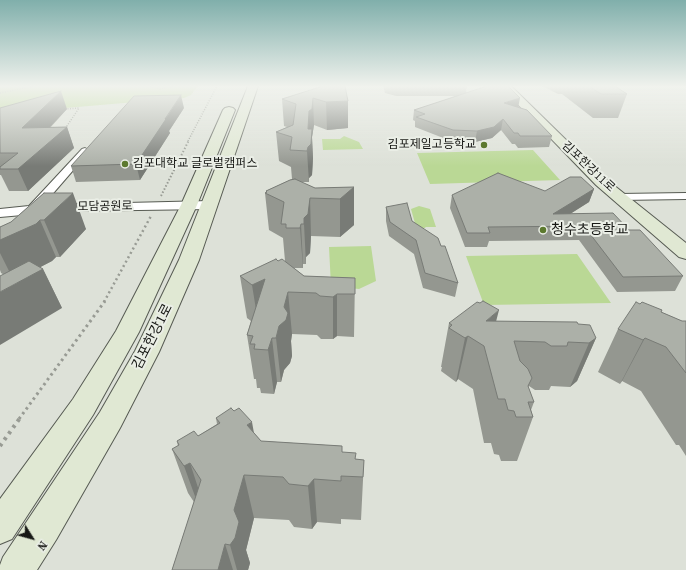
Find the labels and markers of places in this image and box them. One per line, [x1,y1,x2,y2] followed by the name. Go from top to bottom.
[388,138,476,152] place label: 김포제일고등학교
[479,140,489,150] marker: 김포제일고등학교
[133,157,257,171] place label: 김포대학교 글로벌캠퍼스
[120,159,130,169] marker: 김포대학교 글로벌캠퍼스
[551,222,628,238] place label: 청수초등학교
[538,225,548,235] marker: 청수초등학교

